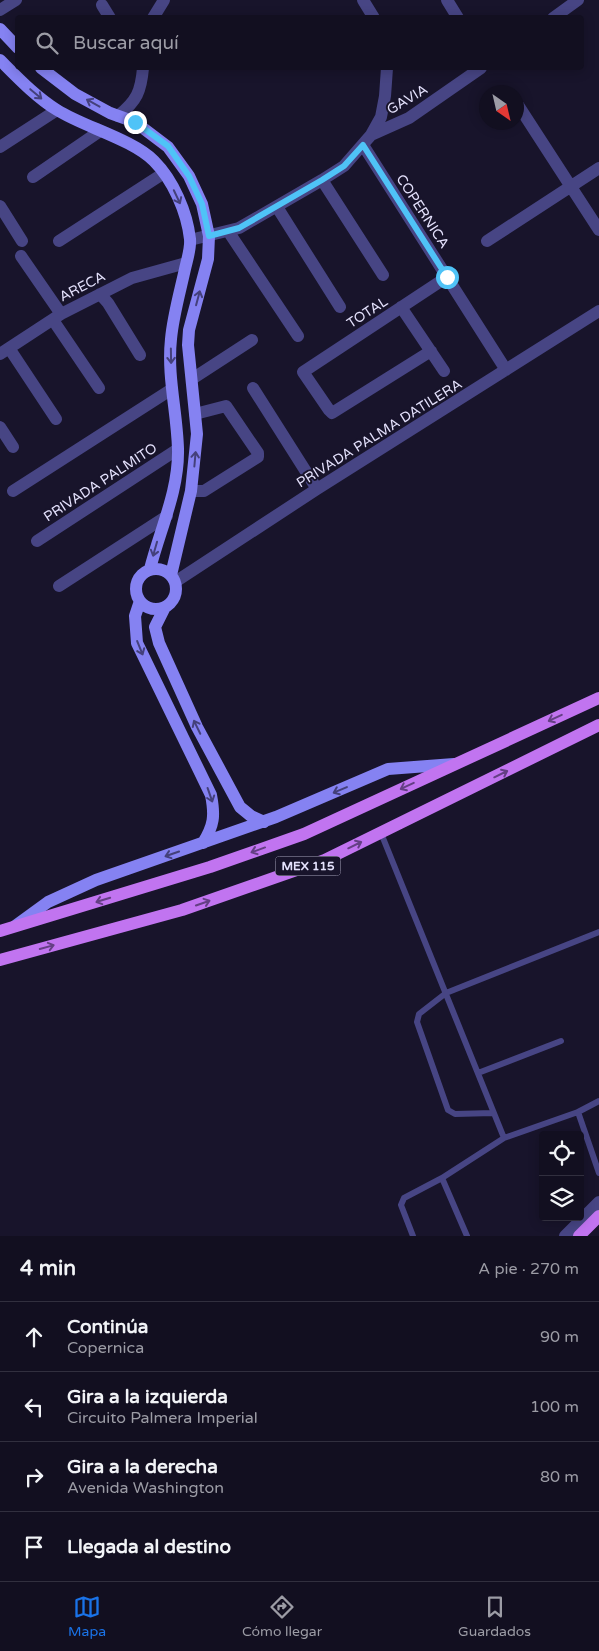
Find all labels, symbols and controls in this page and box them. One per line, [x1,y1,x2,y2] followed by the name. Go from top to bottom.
[15,15,584,70] search box
[33,29,61,57] icon: search
[73,32,179,54] text: Buscar aquí
[384,81,431,118] street label: GAVIA
[479,85,524,130] north arrow
[29,88,42,99] one-way arrow
[86,98,101,108] one-way arrow
[124,111,147,134] route end
[392,171,453,251] street label: COPERNICA
[173,189,183,204] one-way arrow
[436,266,459,289] route start
[56,268,108,305] street label: ARECA
[194,290,203,306] one-way arrow
[344,293,391,332] street label: TOTAL
[166,347,176,363] one-way arrow
[293,375,465,492] street label: PRIVADA PALMA DATILERA
[40,439,160,525] street label: PRIVADA PALMITO
[190,451,199,467] one-way arrow
[150,541,159,557] one-way arrow
[136,640,145,655] one-way arrow
[548,714,563,724] one-way arrow
[192,720,201,735] one-way arrow
[493,769,508,778] one-way arrow
[400,782,415,791] one-way arrow
[333,786,348,795] one-way arrow
[206,787,215,802] one-way arrow
[347,840,362,850] one-way arrow
[251,846,266,855] one-way arrow
[165,850,180,859] one-way arrow
[276,856,340,876] road number: MEX 115
[96,895,112,905] one-way arrow
[195,898,211,907] one-way arrow
[39,942,55,952] one-way arrow
[539,1131,584,1221] map controls
[539,1131,584,1176] button: locate
[539,1176,584,1221] button: layers
[20,1256,76,1281] text: 4 min
[478,1259,579,1279] text: A pie · 270 m
[67,1316,149,1338] text: Continúa
[20,1323,48,1351] icon: ahead
[540,1327,579,1347] text: 90 m
[67,1338,144,1358] text: Copernica
[67,1386,228,1408] text: Gira a la izquierda
[20,1393,48,1421] icon: left
[530,1397,579,1417] text: 100 m
[67,1408,258,1428] text: Circuito Palmera Imperial
[67,1456,218,1478] text: Gira a la derecha
[20,1463,48,1491] icon: right
[540,1467,579,1487] text: 80 m
[67,1478,224,1498] text: Avenida Washington
[20,1533,48,1561] icon: arrive
[67,1536,231,1558] text: Llegada al destino
[68,1593,106,1640] tab: Mapa
[242,1593,322,1640] tab: Cómo llegar
[458,1593,531,1640] tab: Guardados

